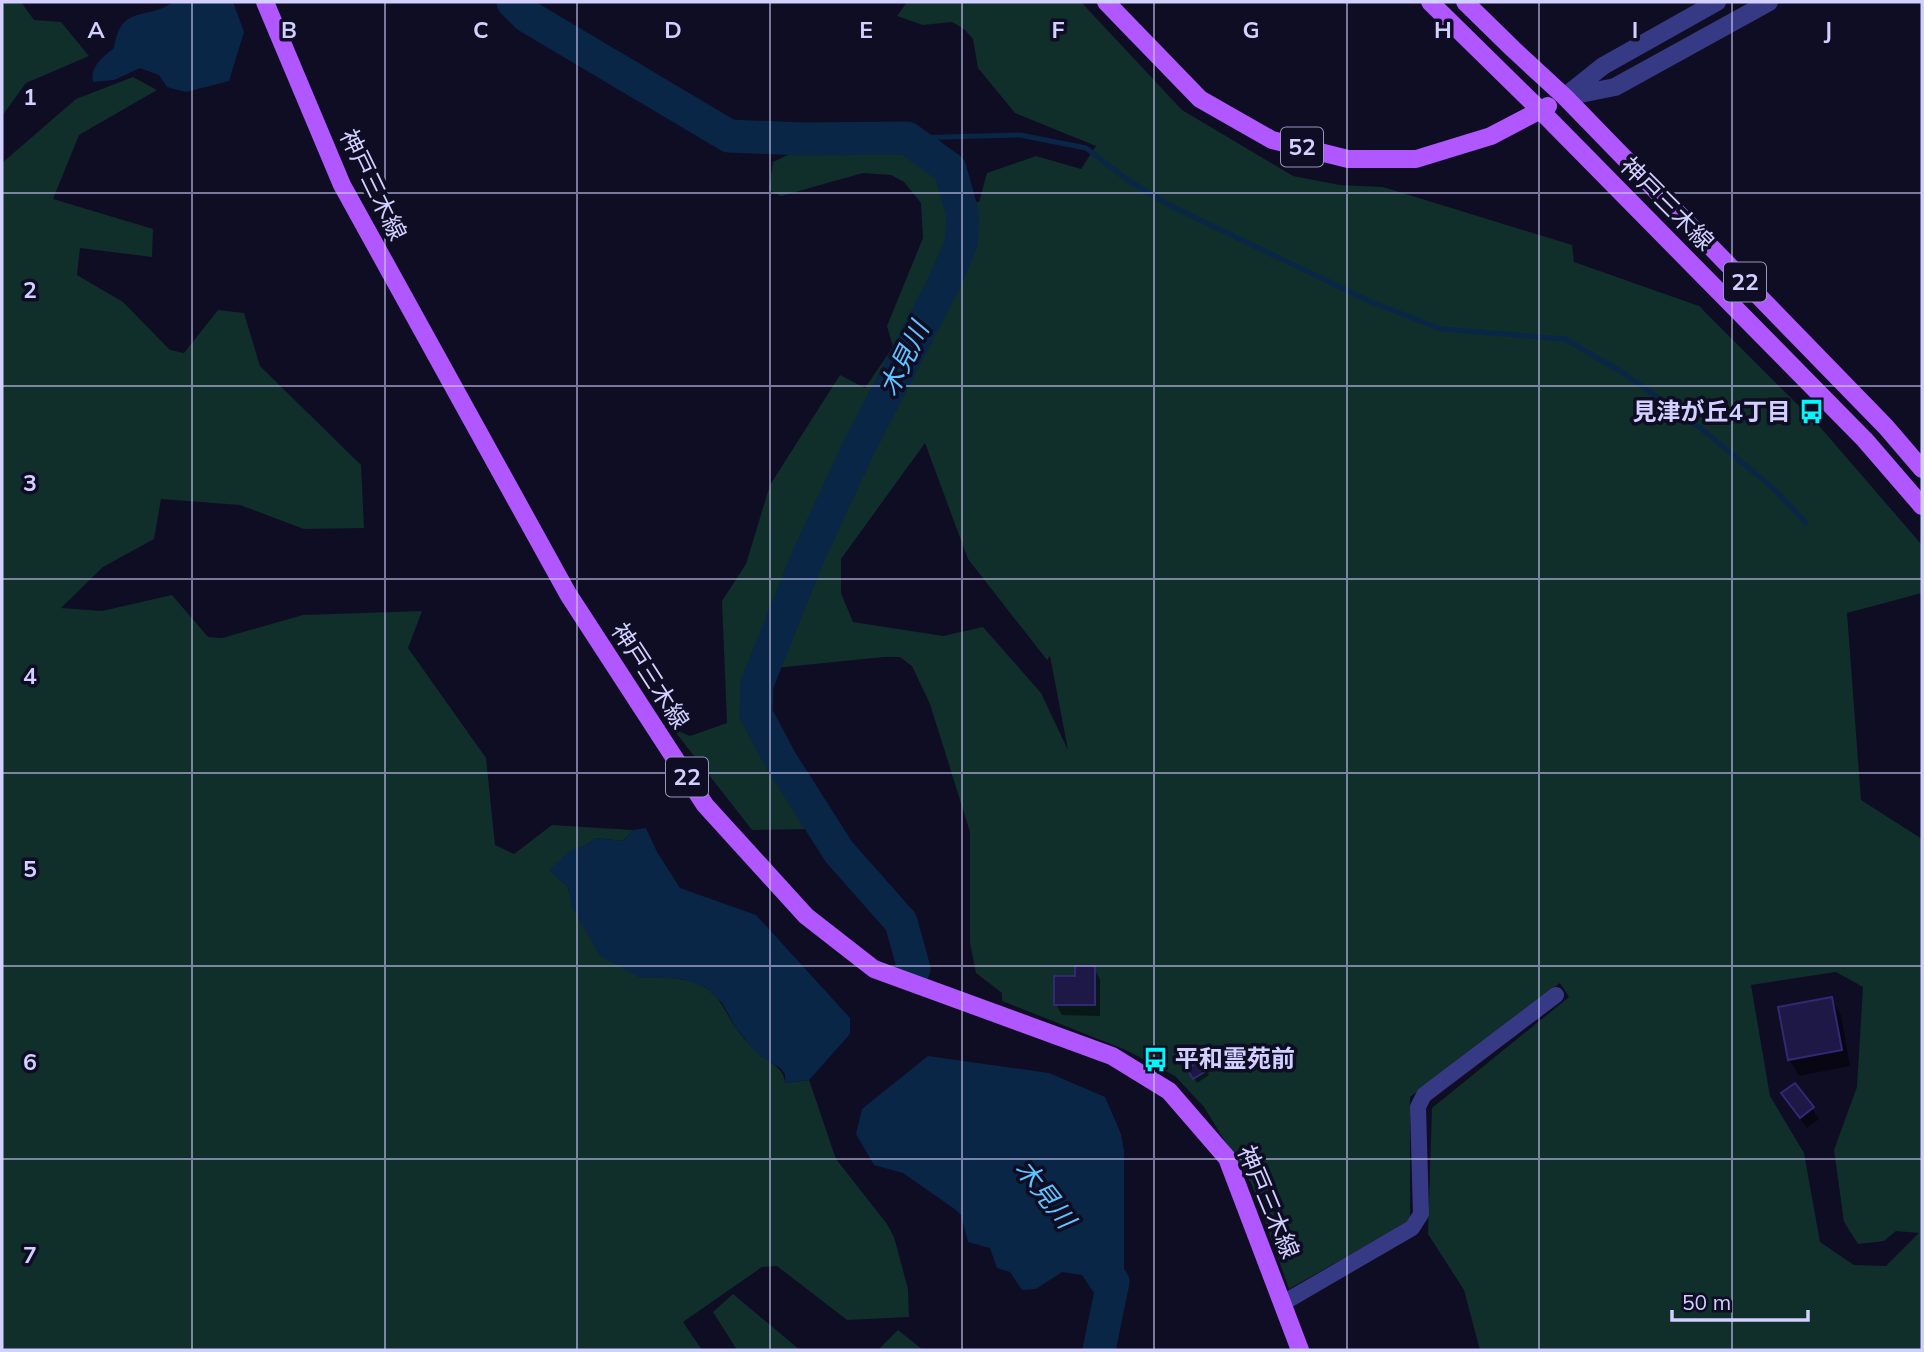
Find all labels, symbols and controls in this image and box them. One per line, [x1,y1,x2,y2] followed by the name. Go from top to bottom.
[87,15,105,44] text: A
[281,15,297,44] text: B
[473,15,489,44] text: C
[664,15,682,44] text: D
[859,15,873,44] text: E
[1051,15,1065,44] text: F
[1242,15,1260,44] text: G
[1434,15,1452,44] text: H
[1632,15,1638,44] text: I
[1824,15,1832,44] text: J
[23,82,37,111] text: 1
[334,124,414,245] street label: 神戸三木線
[1281,128,1323,166] road number: 52
[1615,150,1721,256] street label: 神戸三木線
[1724,262,1766,302] road number: 22
[23,275,37,304] text: 2
[872,314,937,401] water label: 木見川
[1633,396,1791,426] place label: 見津が丘4丁目
[1797,398,1825,426] bus stop icon: 見津が丘4丁目
[23,468,37,497] text: 3
[606,617,696,734] street label: 神戸三木線
[23,661,37,690] text: 4
[666,758,708,796] road number: 22
[23,854,37,883] text: 5
[1175,1043,1295,1073] place label: 平和霊苑前
[1141,1045,1169,1073] bus stop icon: 平和霊苑前
[23,1047,37,1076] text: 6
[1232,1141,1306,1263] street label: 神戸三木線
[1008,1153,1084,1237] water label: 木見川
[23,1240,37,1269] text: 7
[1672,1278,1808,1322] scale bar
[1682,1289,1731,1315] text: 50 m

